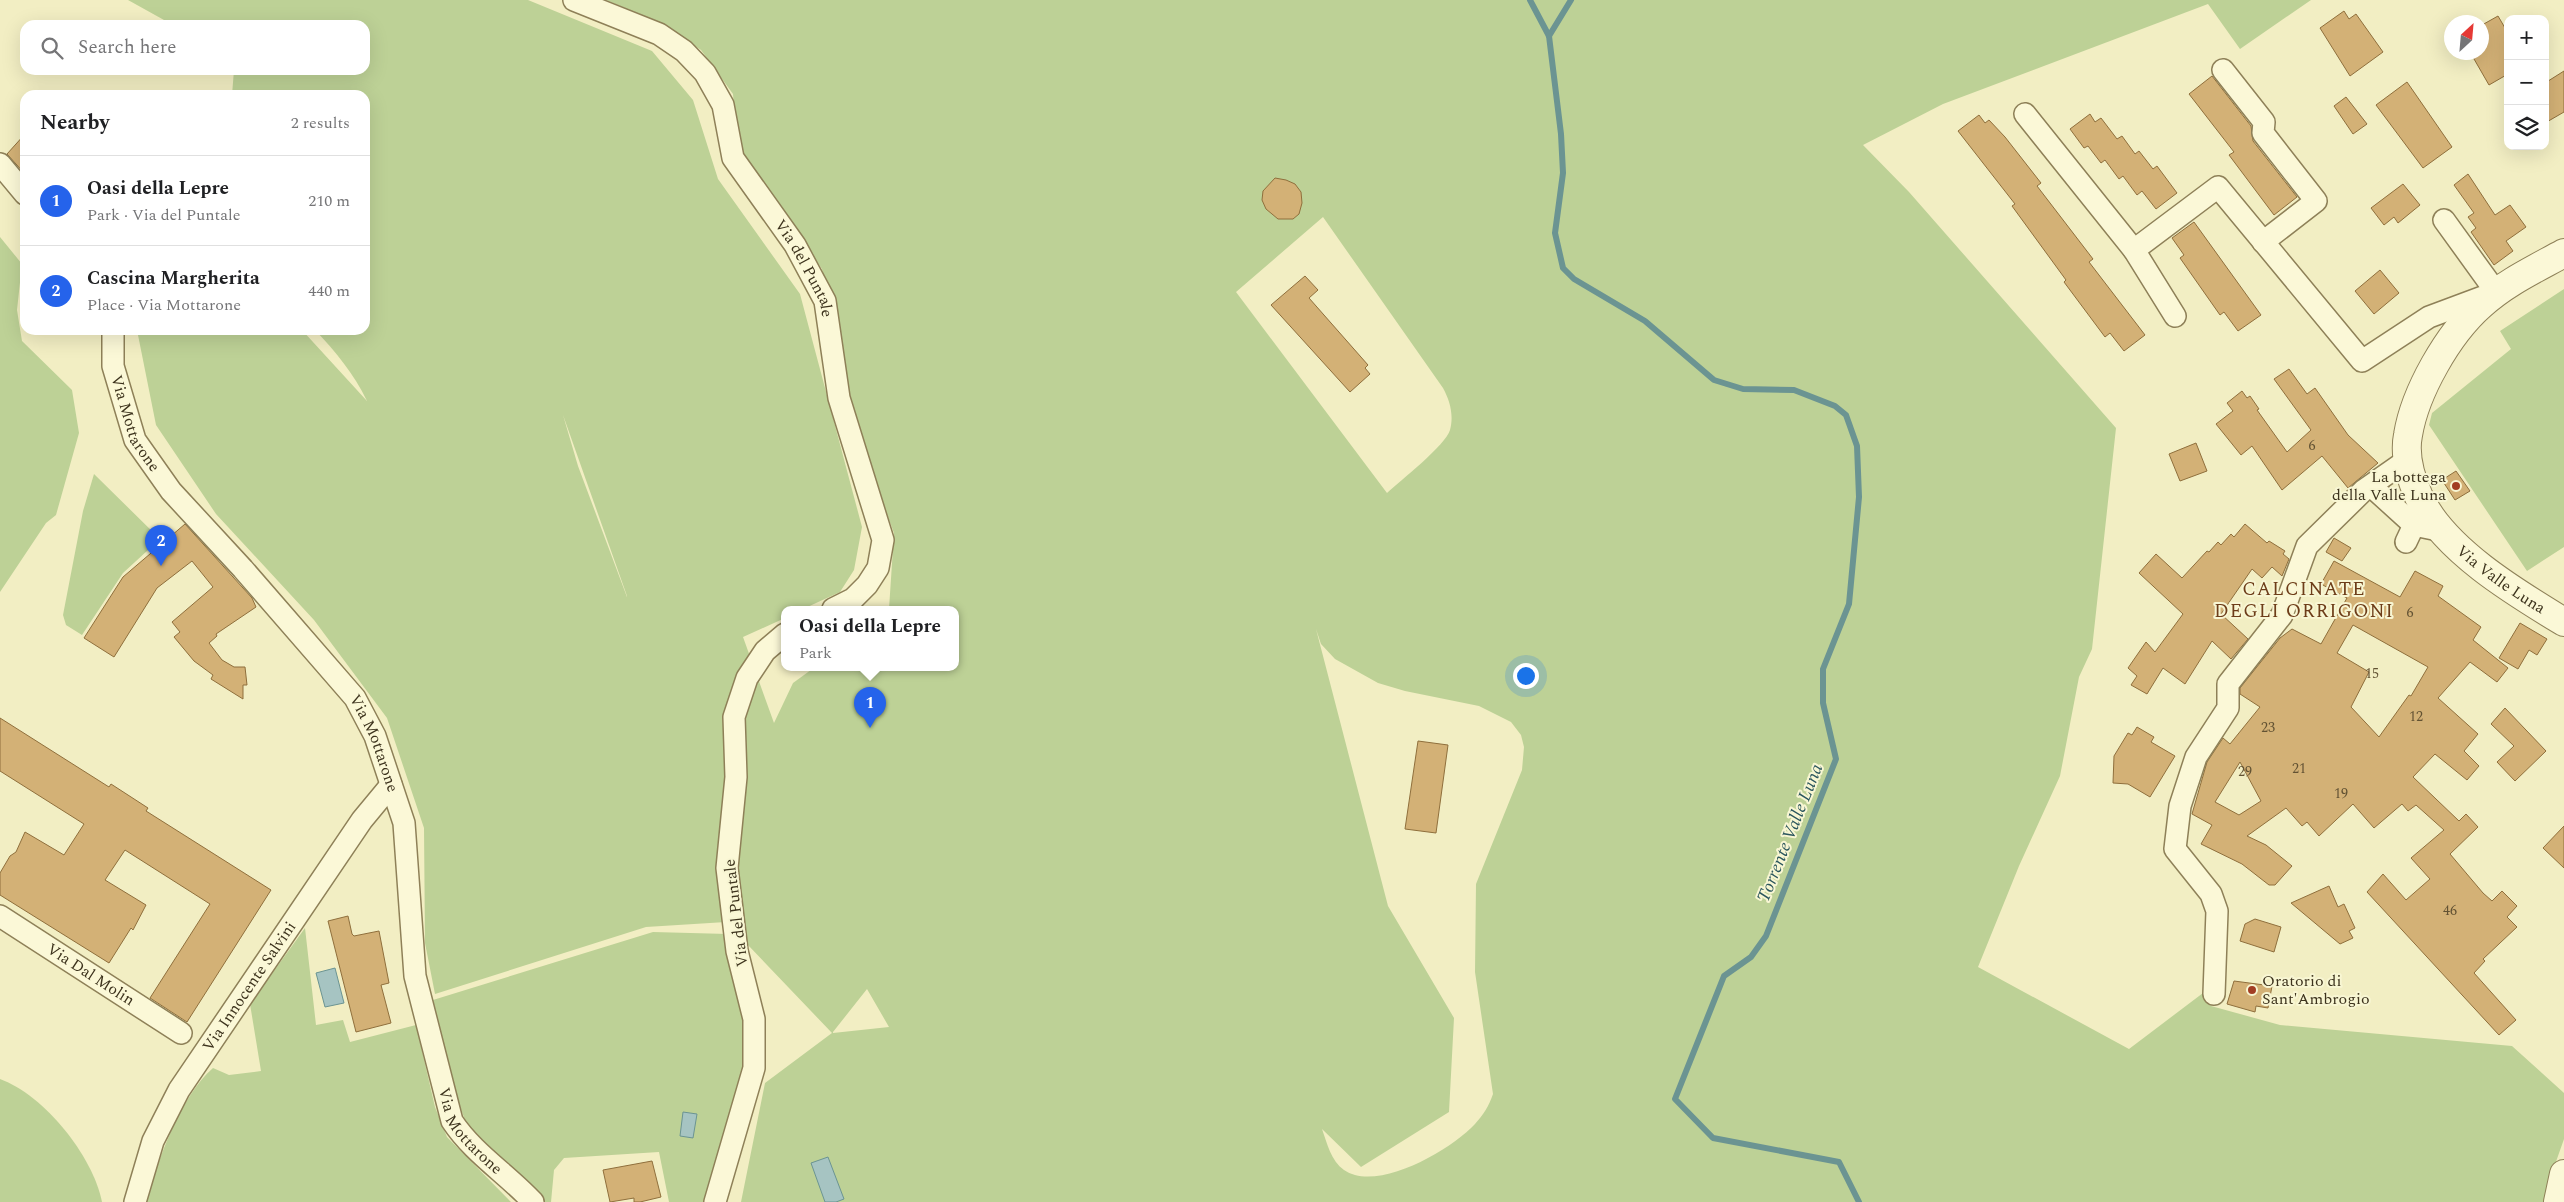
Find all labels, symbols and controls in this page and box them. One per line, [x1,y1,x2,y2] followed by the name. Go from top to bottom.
[2444,15,2489,60] north arrow
[2504,15,2549,150] map controls
[2504,15,2549,60] button: +
[20,20,370,75] search box
[78,33,177,62] text: Search here
[38,34,66,62] icon: search
[2504,60,2549,105] button: −
[2504,105,2549,150] button: layers
[40,107,110,139] text: Nearby
[291,111,350,135] text: 2 results
[87,174,229,203] text: Oasi della Lepre
[52,189,60,213] text: 1
[308,189,350,213] text: 210 m
[87,203,240,227] text: Park · Via del Puntale
[768,214,839,319] street label: Via del Puntale
[87,264,260,293] text: Cascina Margherita
[52,279,60,303] text: 2
[308,279,350,303] text: 440 m
[87,293,241,317] text: Place · Via Mottarone
[104,372,166,477] street label: Via Mottarone
[2309,435,2316,456] house number: 6
[2332,465,2446,507] place label: La bottega della Valle Luna
[2450,480,2462,492] marker: La bottega della Valle Luna
[145,525,177,566] pin: 2
[2451,539,2550,620] street label: Via Valle Luna
[2214,575,2394,626] district label: CALCINATE DEGLI ORRIGONI
[2407,602,2414,623] house number: 6
[781,606,959,671] popup
[799,612,941,641] text: Oasi della Lepre
[799,641,832,665] text: Park
[1513,663,1539,689] your location
[2365,663,2379,684] house number: 15
[854,687,886,728] pin: 1
[343,690,405,795] street label: Via Mottarone
[2409,706,2423,727] house number: 12
[2261,717,2275,738] house number: 23
[2292,758,2306,779] house number: 21
[1750,760,1830,906] water label: Torrente Valle Luna
[2238,761,2252,782] house number: 29
[2334,783,2348,804] house number: 19
[717,858,755,968] street label: Via del Puntale
[2443,900,2457,921] house number: 46
[196,916,302,1056] street label: Via Innocente Salvini
[42,937,139,1012] street label: Via Dal Molin
[2262,969,2370,1011] place label: Oratorio di Sant'Ambrogio
[2246,984,2258,996] marker: Oratorio di Sant'Ambrogio
[432,1085,508,1180] street label: Via Mottarone

